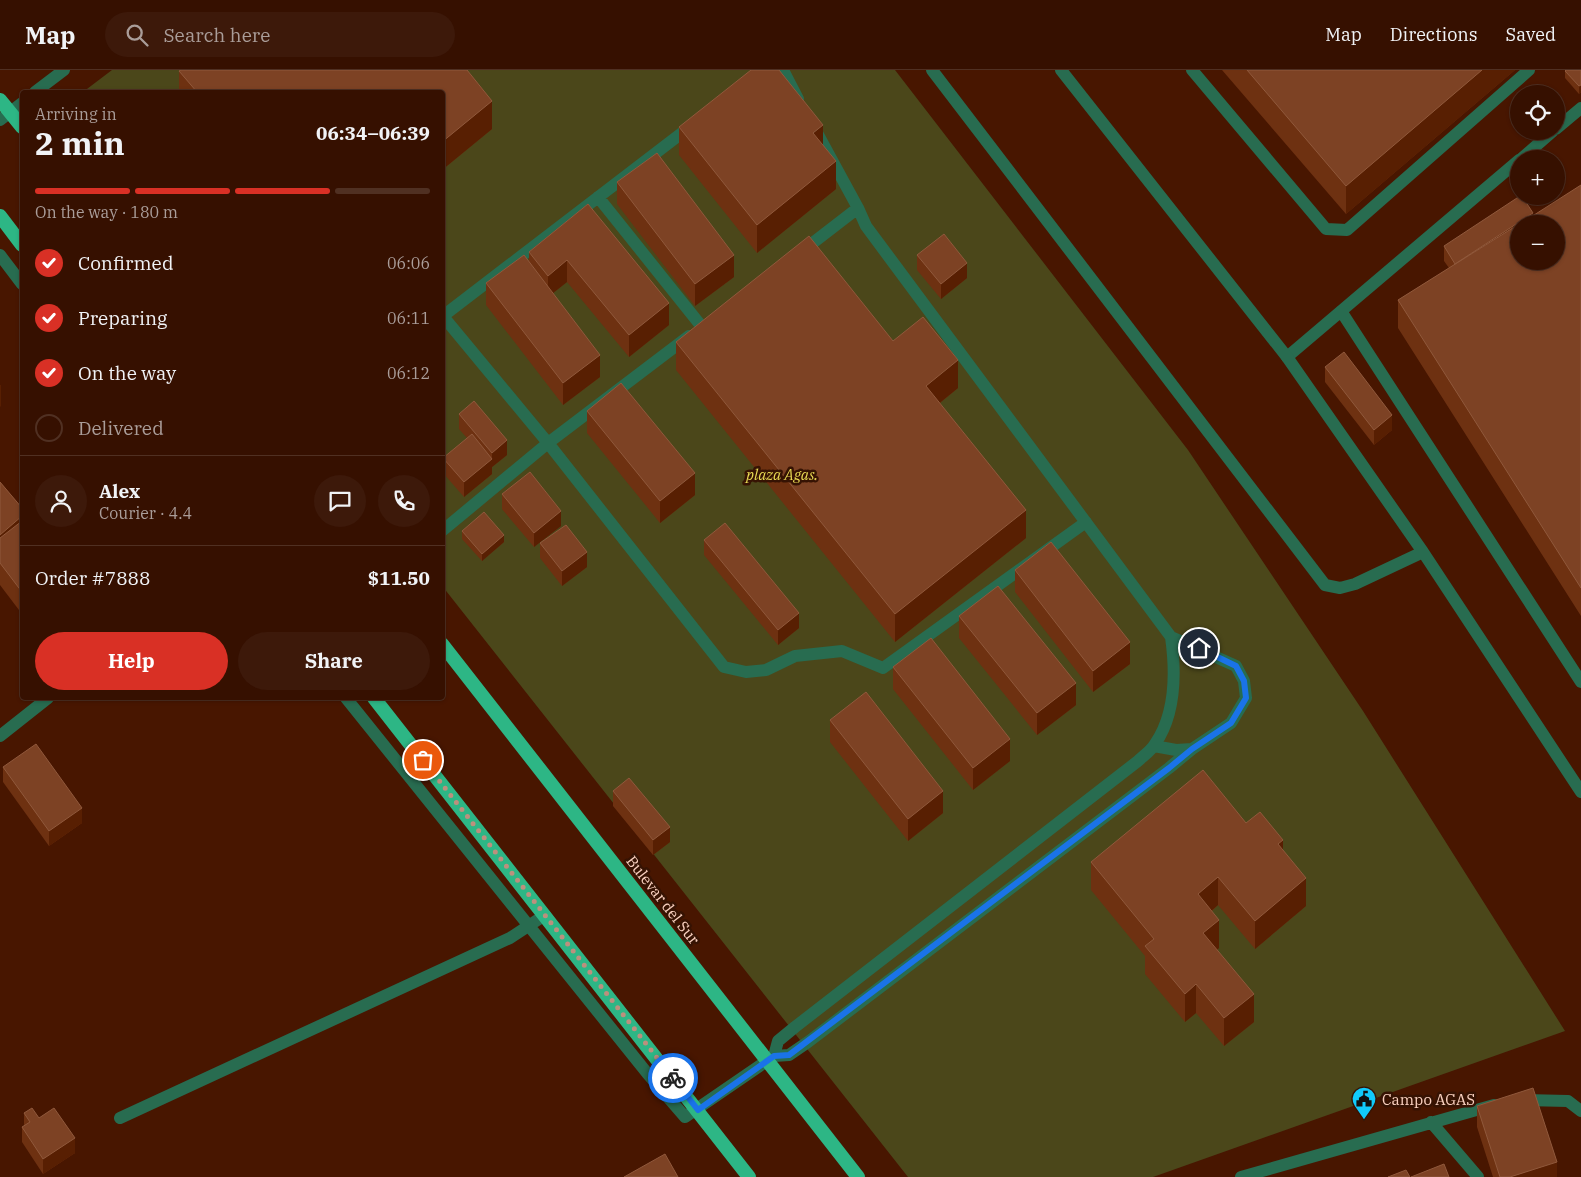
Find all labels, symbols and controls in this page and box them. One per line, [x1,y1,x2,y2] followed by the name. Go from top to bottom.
[105,12,455,57] search box
[25,19,75,51] text: Map
[123,21,151,49] icon: search
[163,23,270,47] text: Search here
[1325,23,1362,46] text: Map
[1390,23,1478,46] text: Directions
[1506,23,1556,46] text: Saved
[1510,85,1565,270] map controls
[1510,85,1565,140] button: locate
[35,104,117,124] text: Arriving in
[316,121,430,145] text: 06:34–06:39
[35,122,125,164] text: 2 min
[1510,150,1565,205] button: +
[35,202,178,222] text: On the way · 180 m
[1510,215,1565,270] button: −
[35,249,63,277] icon: check
[78,251,173,275] text: Confirmed
[387,253,430,273] text: 06:06
[35,304,63,332] icon: check
[78,306,167,330] text: Preparing
[387,308,430,328] text: 06:11
[35,359,63,387] icon: check
[78,361,176,385] text: On the way
[387,363,430,383] text: 06:12
[78,416,164,440] text: Delivered
[744,465,818,484] park label: plaza Agas.
[35,475,87,527] button: person
[314,475,366,527] button: chat
[378,475,430,527] button: phone
[99,479,140,503] text: Alex
[99,503,192,523] text: Courier · 4.4
[35,566,150,590] text: Order #7888
[368,566,430,590] text: $11.50
[1178,627,1220,669] pin
[35,632,228,690] button: Help
[238,632,430,690] button: Share
[1185,634,1213,662] icon: home
[402,739,444,781] pin
[409,746,437,774] icon: bag
[622,852,704,949] street label: Bulevar del Sur
[648,1053,698,1103] courier
[659,1064,687,1092] icon: bike
[1351,1086,1377,1120] public building icon: Campo AGAS
[1382,1090,1475,1109] place label: Campo AGAS

